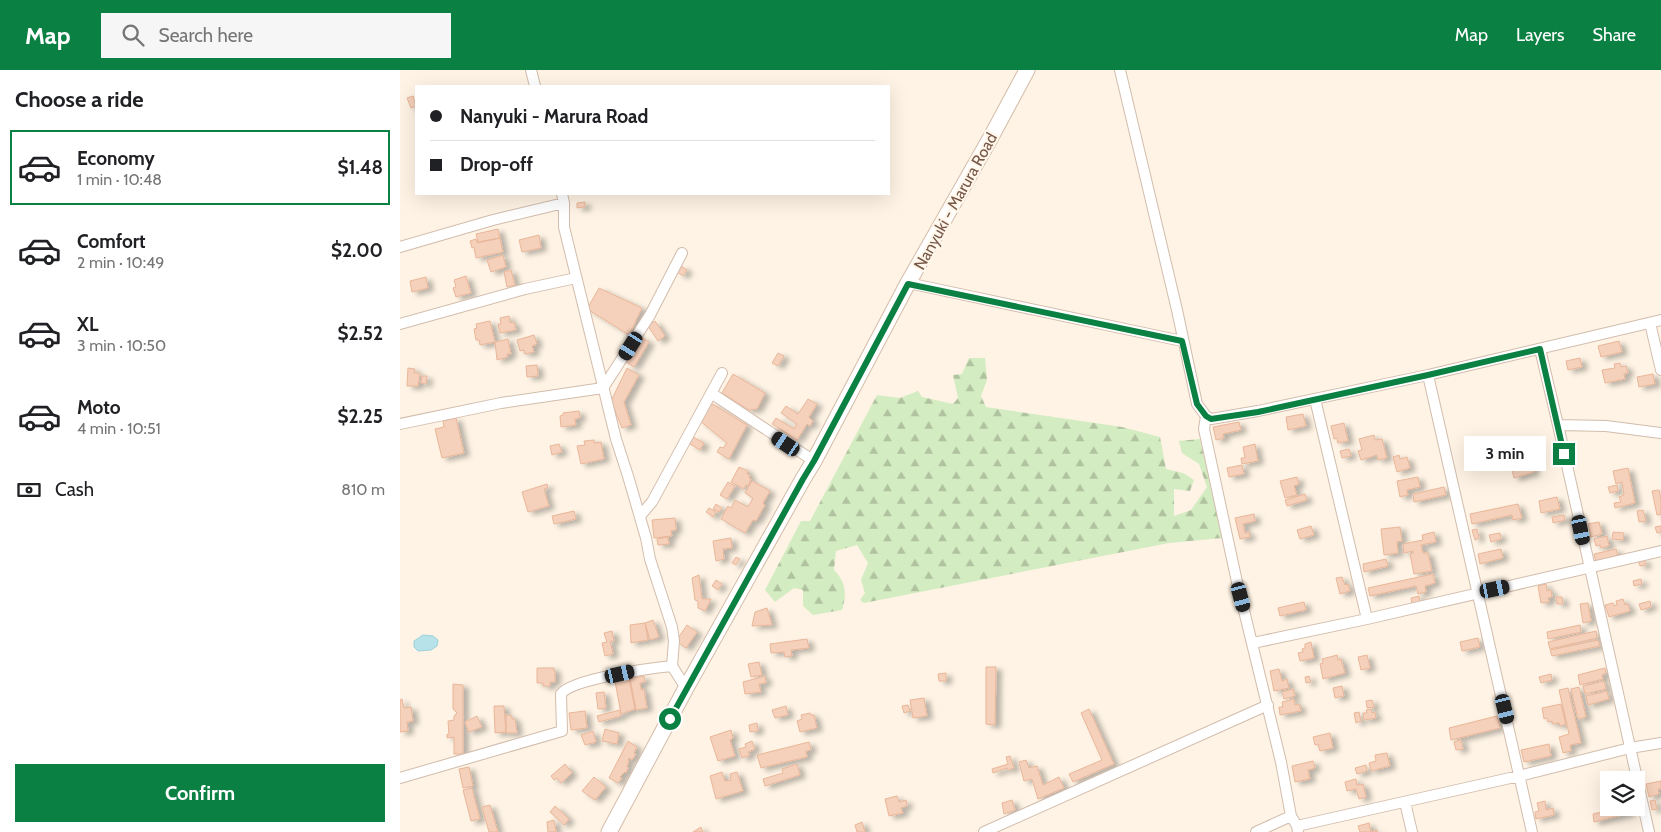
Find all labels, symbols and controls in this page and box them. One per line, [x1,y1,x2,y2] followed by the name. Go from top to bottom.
[101,13,451,58] search box
[25,21,71,50] text: Map
[119,21,147,49] icon: search
[159,24,253,47] text: Search here
[1455,24,1488,46] text: Map
[1516,24,1565,46] text: Layers
[1593,24,1636,46] text: Share
[15,86,144,113] text: Choose a ride
[460,105,648,128] text: Nanyuki - Marura Road
[910,130,1001,273] street label: Nanyuki - Marura Road
[17,145,62,190] icon: car
[77,147,155,170] text: Economy
[460,153,533,176] text: Drop-off
[337,156,383,179] text: $1.48
[77,170,162,189] text: 1 min · 10:48
[17,228,62,273] icon: car
[77,230,146,253] text: Comfort
[331,239,383,262] text: $2.00
[77,253,164,272] text: 2 min · 10:49
[17,311,62,356] icon: car
[77,313,98,336] text: XL
[337,322,383,345] text: $2.52
[616,329,645,363] car
[77,336,166,355] text: 3 min · 10:50
[17,394,62,439] icon: car
[77,396,121,419] text: Moto
[337,405,383,428] text: $2.25
[77,419,161,438] text: 4 min · 10:51
[769,429,802,459] car
[1464,436,1546,472] callout: 3 min
[1553,443,1575,465] route end
[1486,444,1524,463] text: 3 min
[15,476,43,504] icon: cash
[55,478,94,501] text: Cash
[341,480,385,499] text: 810 m
[1570,514,1591,546] car
[1478,579,1511,599] car
[1229,581,1252,613] car
[603,663,636,685] car
[1494,693,1515,725] car
[659,708,681,730] route start
[15,764,385,822] button: Confirm
[1600,771,1645,816] map controls
[1600,771,1645,816] button: layers

